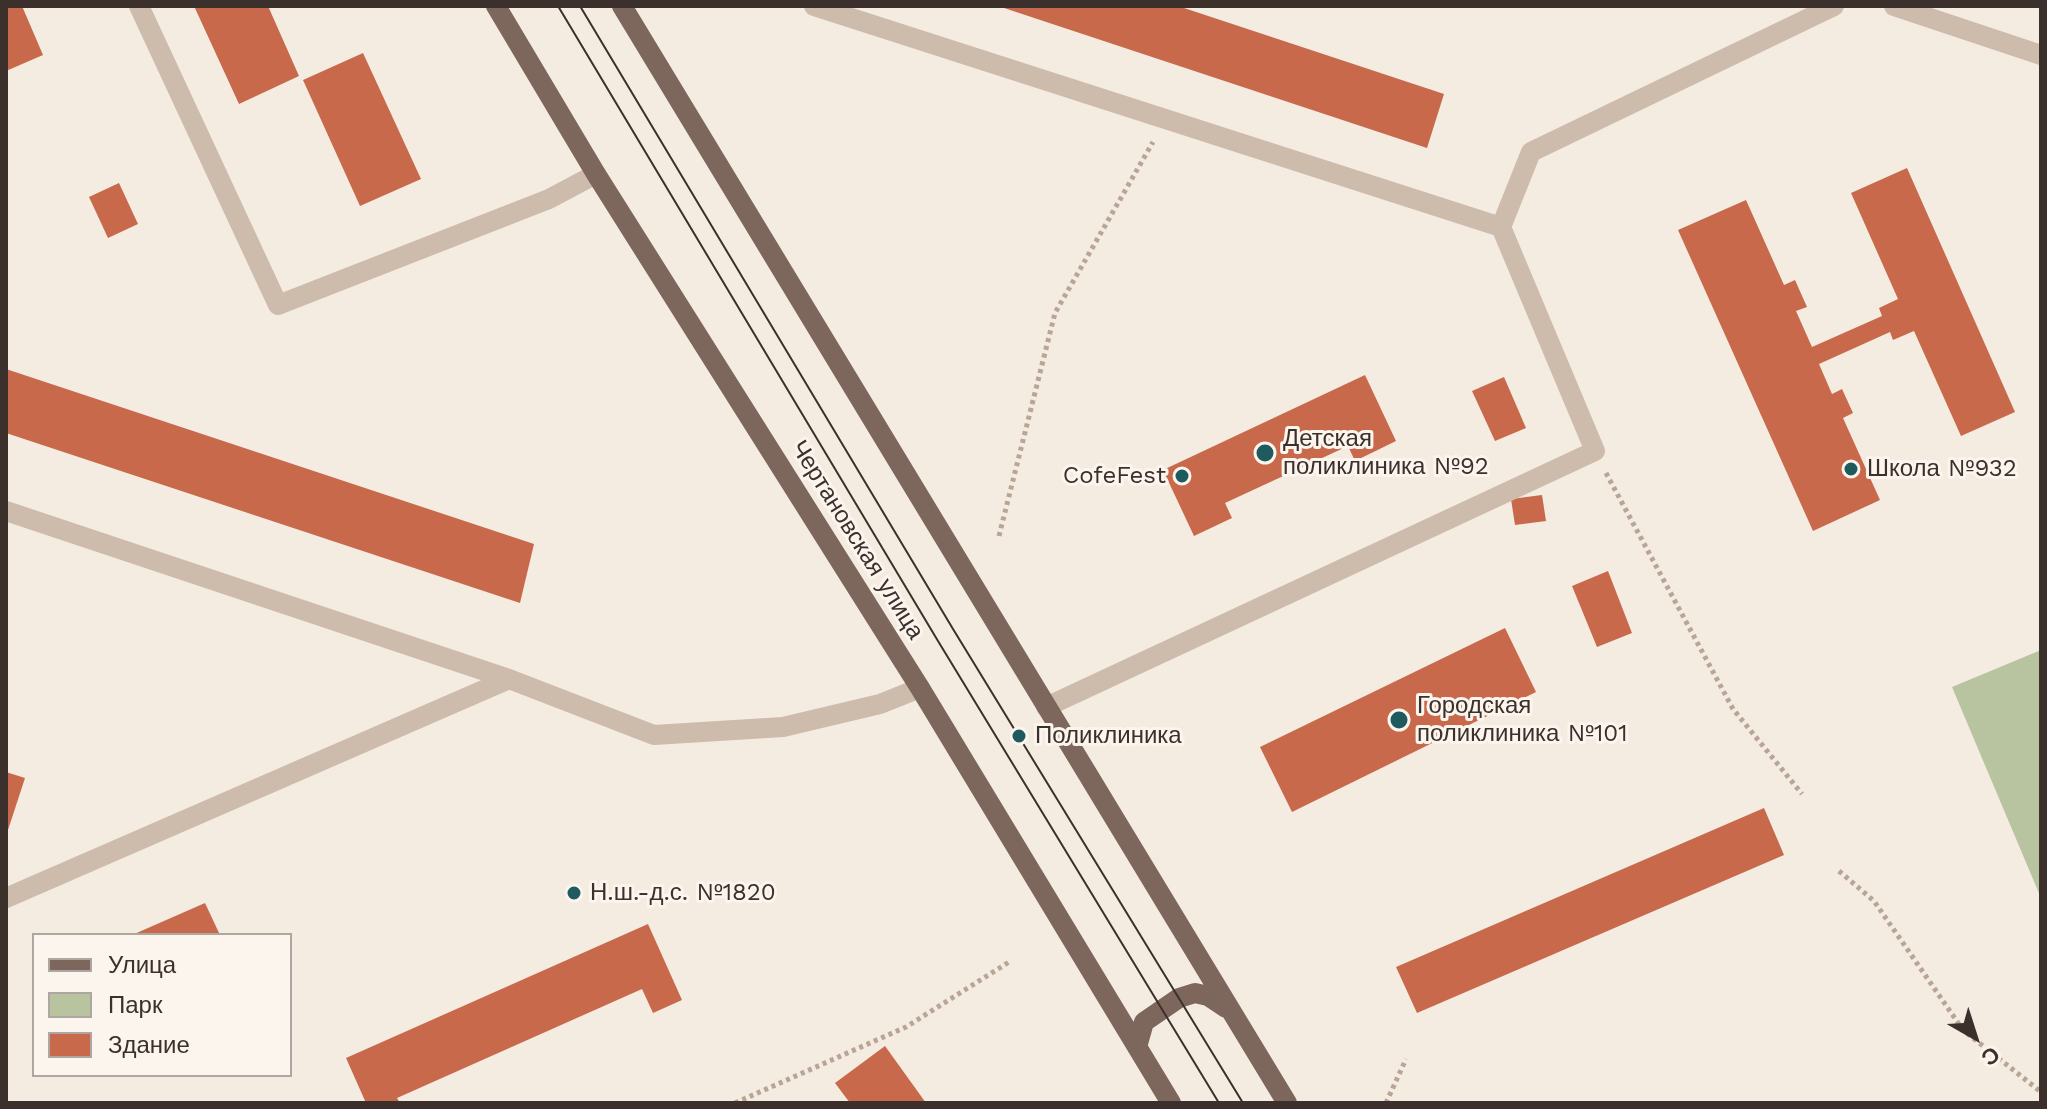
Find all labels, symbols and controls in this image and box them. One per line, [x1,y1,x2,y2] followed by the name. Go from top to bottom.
[1283,425,1489,481] place label: Детская поликлиника №92
[784,435,930,645] street label: Чертановская улица
[1254,442,1276,464] marker: Детская поликлиника №92
[1867,455,2017,483] place label: Школа №932
[1842,460,1860,478] marker: Школа №932
[1063,462,1166,490] place label: CofeFest
[1173,467,1191,485] marker: CofeFest
[1417,692,1628,748] place label: Городская поликлиника №101
[1388,709,1410,731] marker: Городская поликлиника №101
[1035,722,1182,750] place label: Поликлиника
[1010,727,1028,745] marker: Поликлиника
[590,879,776,907] place label: Н.ш.-д.с. №1820
[565,884,583,902] marker: Н.ш.-д.с. №1820
[32,933,292,1077] legend
[108,951,176,979] text: Улица
[108,991,162,1019] text: Парк
[1935,997,2015,1077] north arrow
[108,1031,190,1059] text: Здание
[1976,1041,2004,1071] text: С

